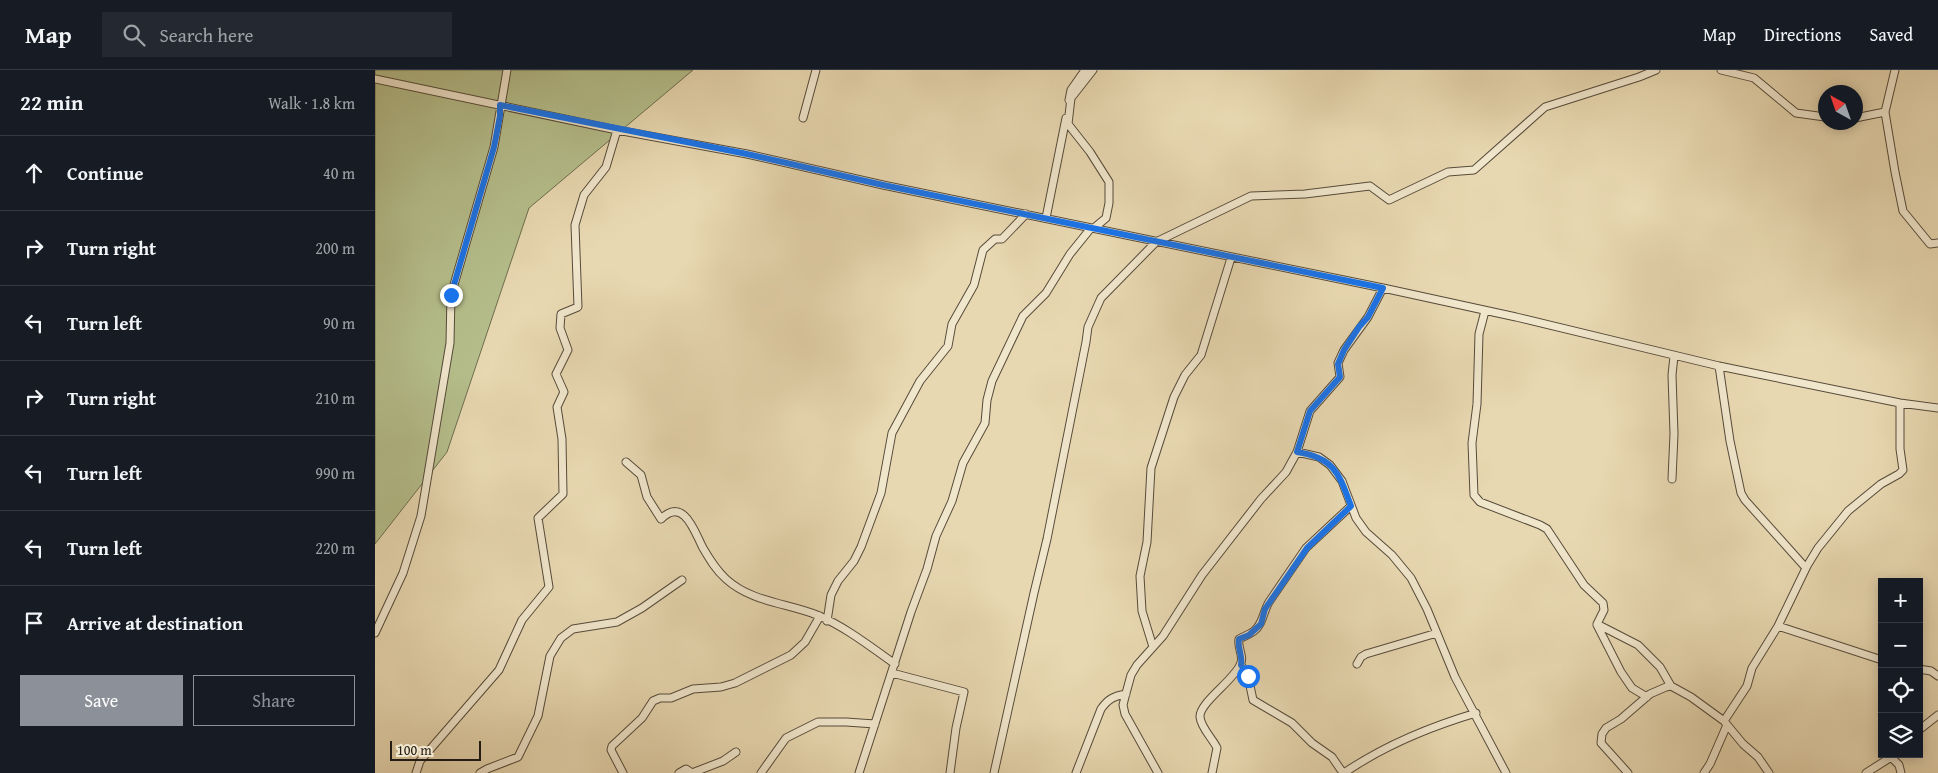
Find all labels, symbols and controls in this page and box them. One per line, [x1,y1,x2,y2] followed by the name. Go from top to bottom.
[102,12,452,57] search box
[25,17,72,52] text: Map
[120,21,148,49] icon: search
[160,21,253,49] text: Search here
[1703,21,1736,48] text: Map
[1764,21,1841,48] text: Directions
[1869,21,1913,48] text: Saved
[1818,85,1863,130] north arrow
[20,87,83,118] text: 22 min
[268,91,355,115] text: Walk · 1.8 km
[20,159,48,187] icon: ahead
[67,159,144,187] text: Continue
[323,161,355,185] text: 40 m
[20,234,48,262] icon: right
[67,234,156,262] text: Turn right
[315,236,355,260] text: 200 m
[440,284,463,307] route end
[20,309,48,337] icon: left
[67,309,142,337] text: Turn left
[323,311,355,335] text: 90 m
[20,384,48,412] icon: right
[67,384,156,412] text: Turn right
[315,386,355,410] text: 210 m
[20,459,48,487] icon: left
[67,459,142,487] text: Turn left
[315,461,355,485] text: 990 m
[20,534,48,562] icon: left
[67,534,142,562] text: Turn left
[315,536,355,560] text: 220 m
[1878,578,1923,758] map controls
[1878,578,1923,623] button: +
[20,609,48,637] icon: arrive
[67,609,243,637] text: Arrive at destination
[1878,623,1923,668] button: −
[1237,665,1260,688] route start
[1878,668,1923,713] button: locate
[20,675,183,726] button: Save
[193,675,355,726] button: Share
[1878,713,1923,758] button: layers
[390,738,481,761] scale bar
[397,740,432,760] text: 100 m

